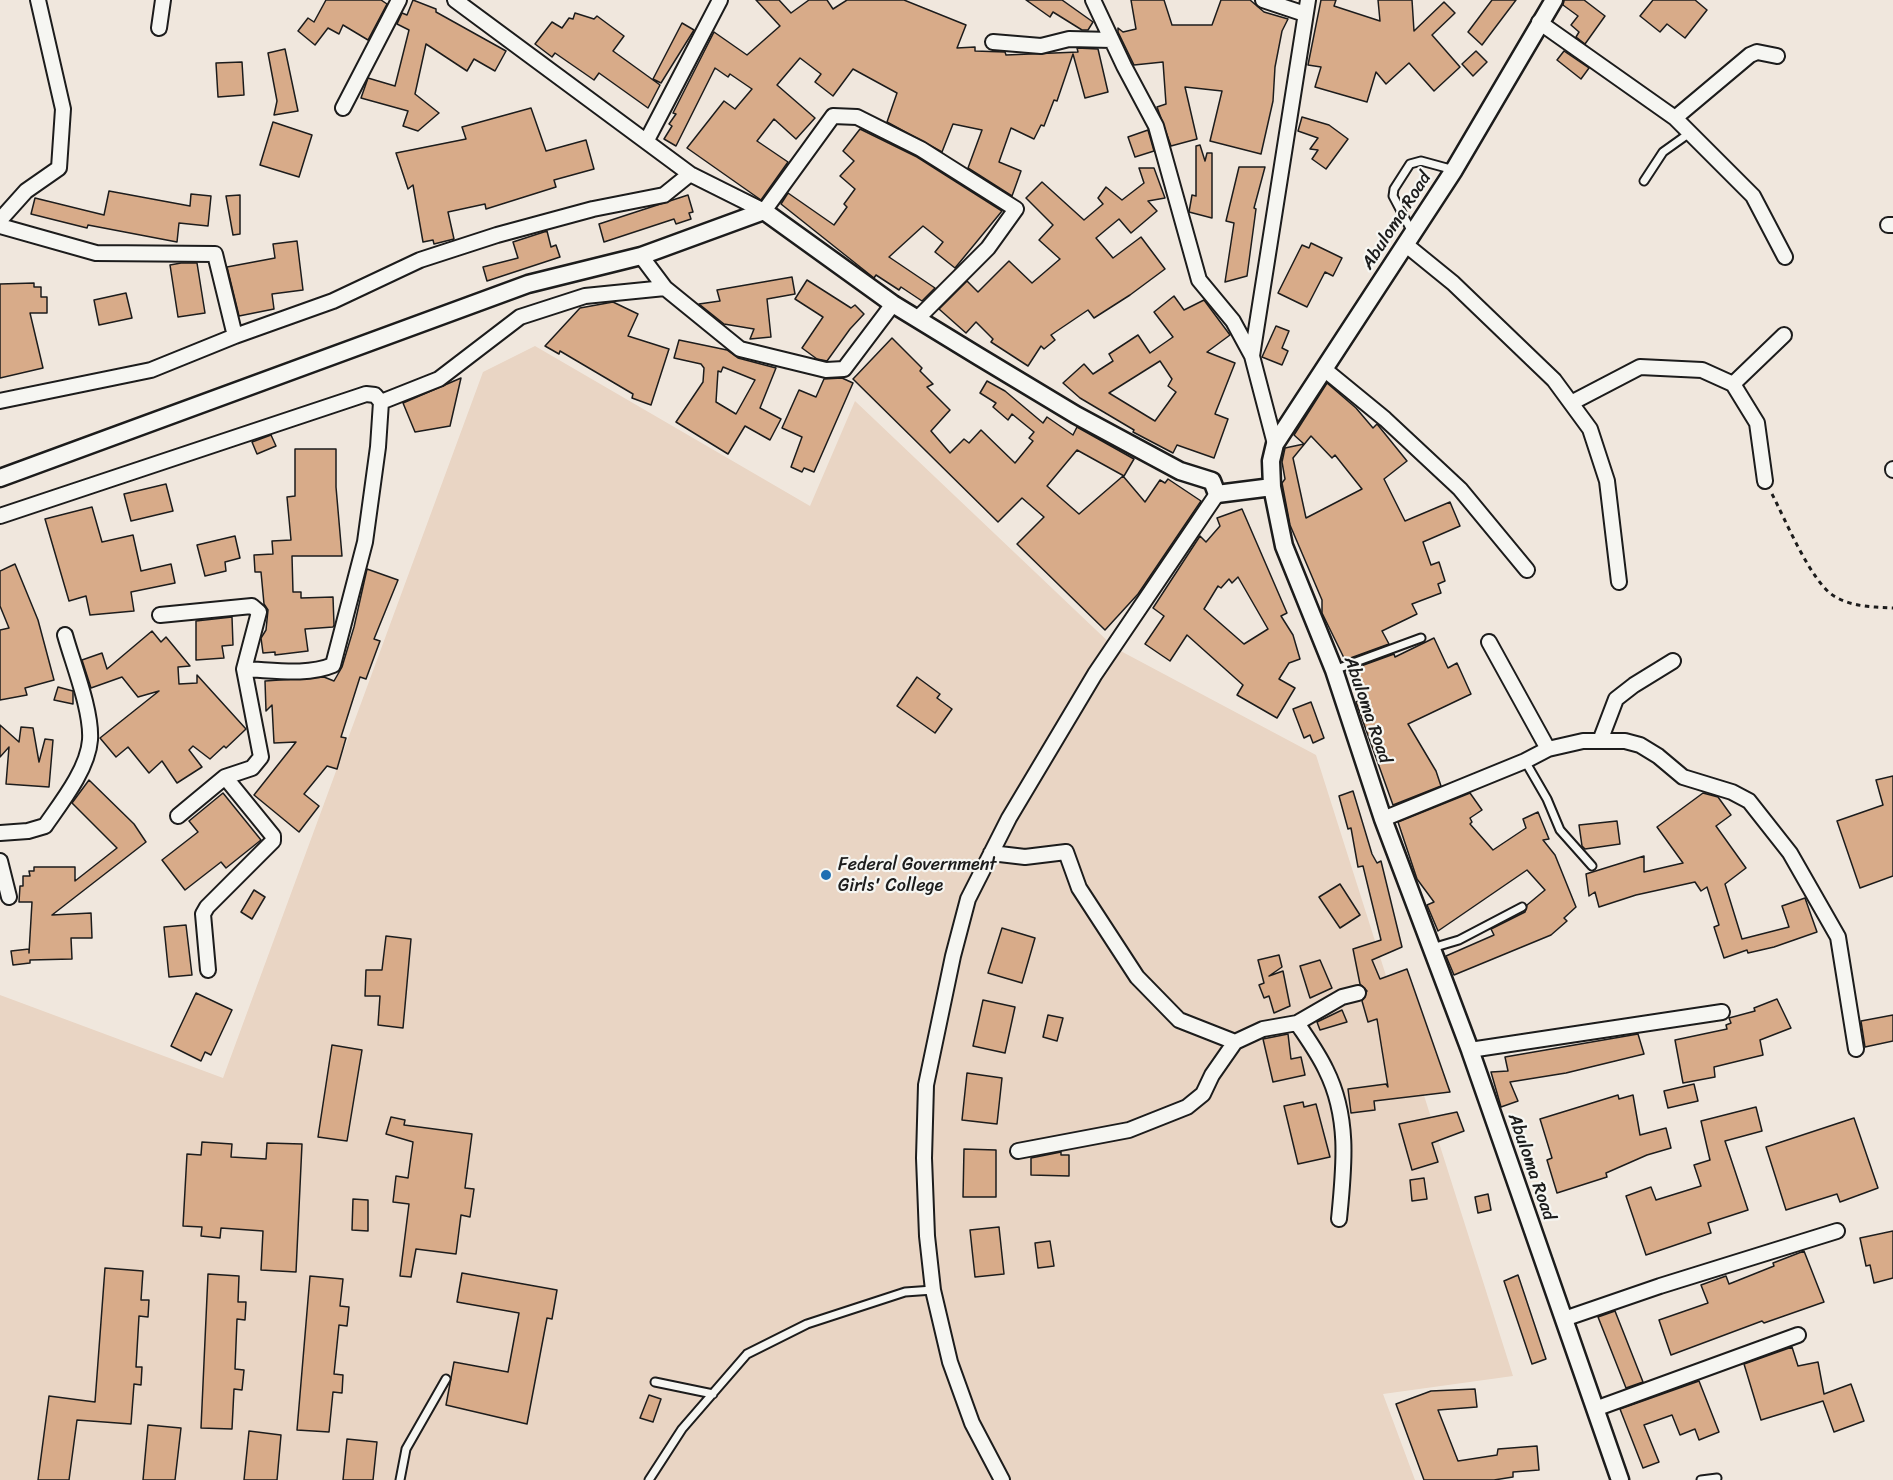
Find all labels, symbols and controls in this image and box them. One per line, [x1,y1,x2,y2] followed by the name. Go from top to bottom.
[1358,168,1436,274] street label: Abuloma Road
[1339,654,1395,766] street label: Abuloma Road
[838,854,997,896] place label: Federal Government Girls' College
[819,868,833,882] marker: Federal Government Girls' College
[1503,1111,1559,1223] street label: Abuloma Road

